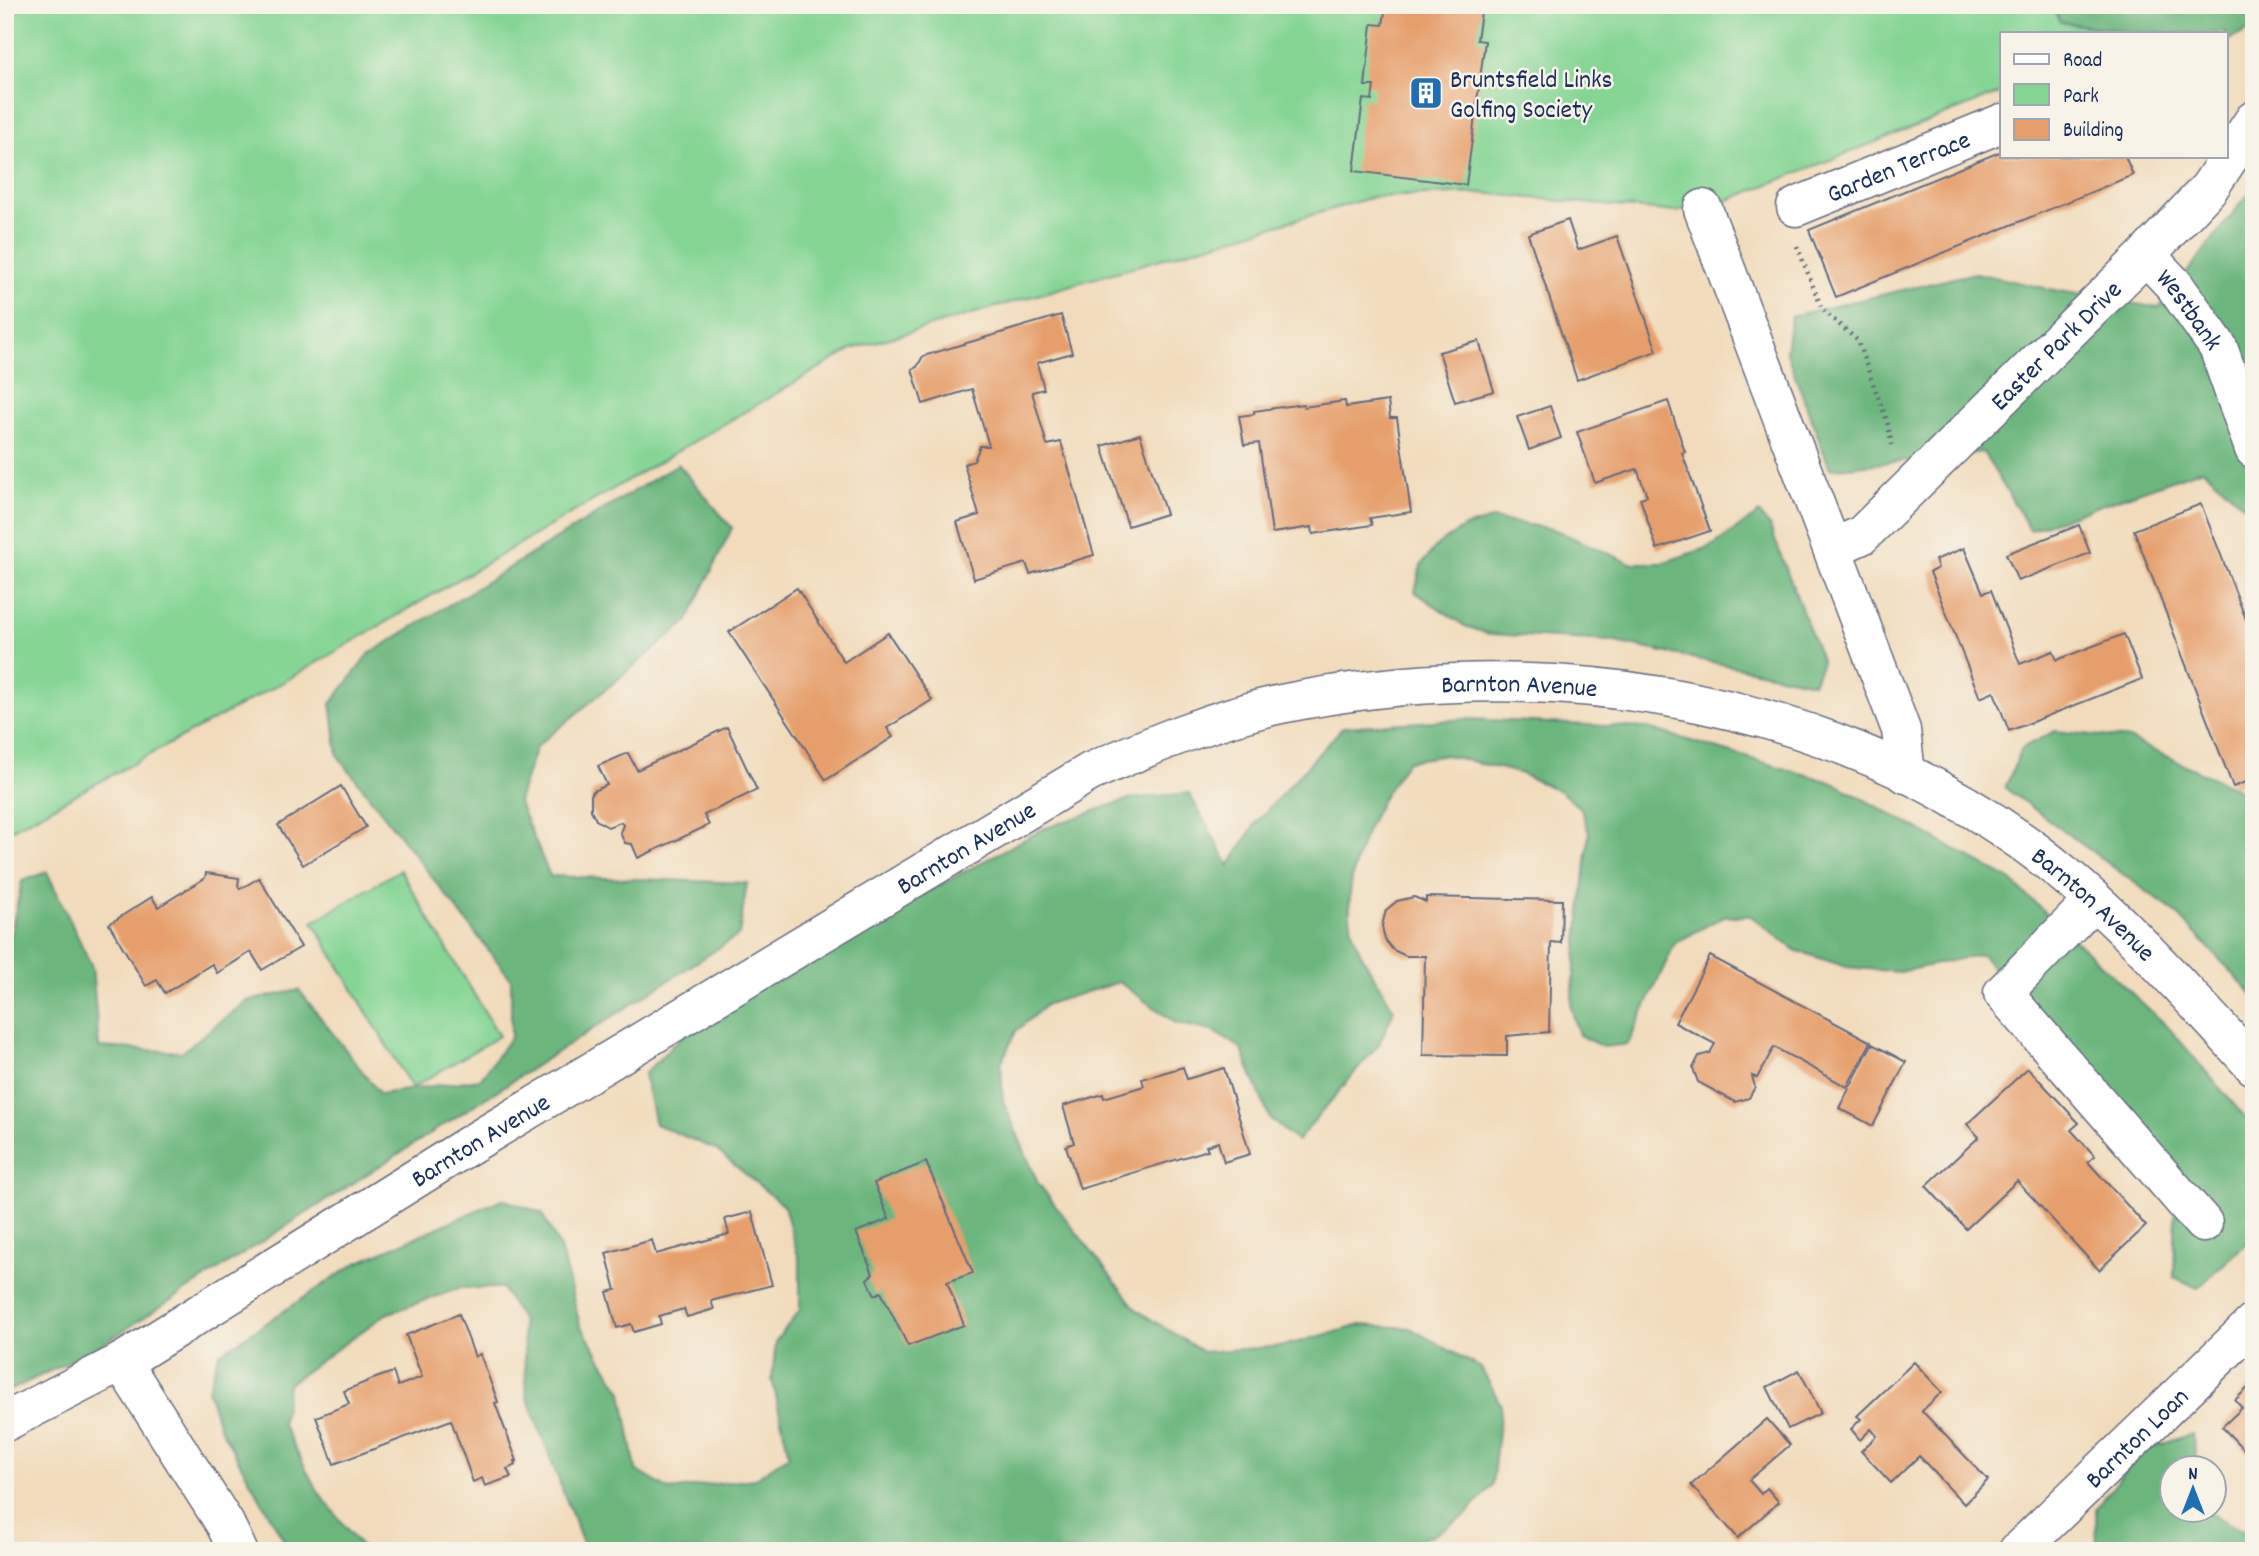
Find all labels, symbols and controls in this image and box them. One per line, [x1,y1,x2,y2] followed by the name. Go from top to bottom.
[2000,32,2228,158] legend
[2063,47,2102,77] text: Road
[1450,63,1613,130] place label: Bruntsfield Links Golfing Society
[1407,74,1445,112] building icon: Bruntsfield Links Golfing Society
[2063,83,2099,113] text: Park
[2063,117,2123,147] text: Building
[1822,123,1977,215] street label: Garden Terrace
[2146,262,2230,359] street label: Westbank
[1983,273,2132,421] street label: Easter Park Drive
[1440,667,1599,709] street label: Barnton Avenue
[891,794,1044,906] street label: Barnton Avenue
[2022,840,2162,972] street label: Barnton Avenue
[405,1086,558,1199] street label: Barnton Avenue
[2078,1380,2199,1499] street label: Barnton Loan
[2158,1454,2228,1524] north arrow
[2188,1462,2198,1489] text: N

